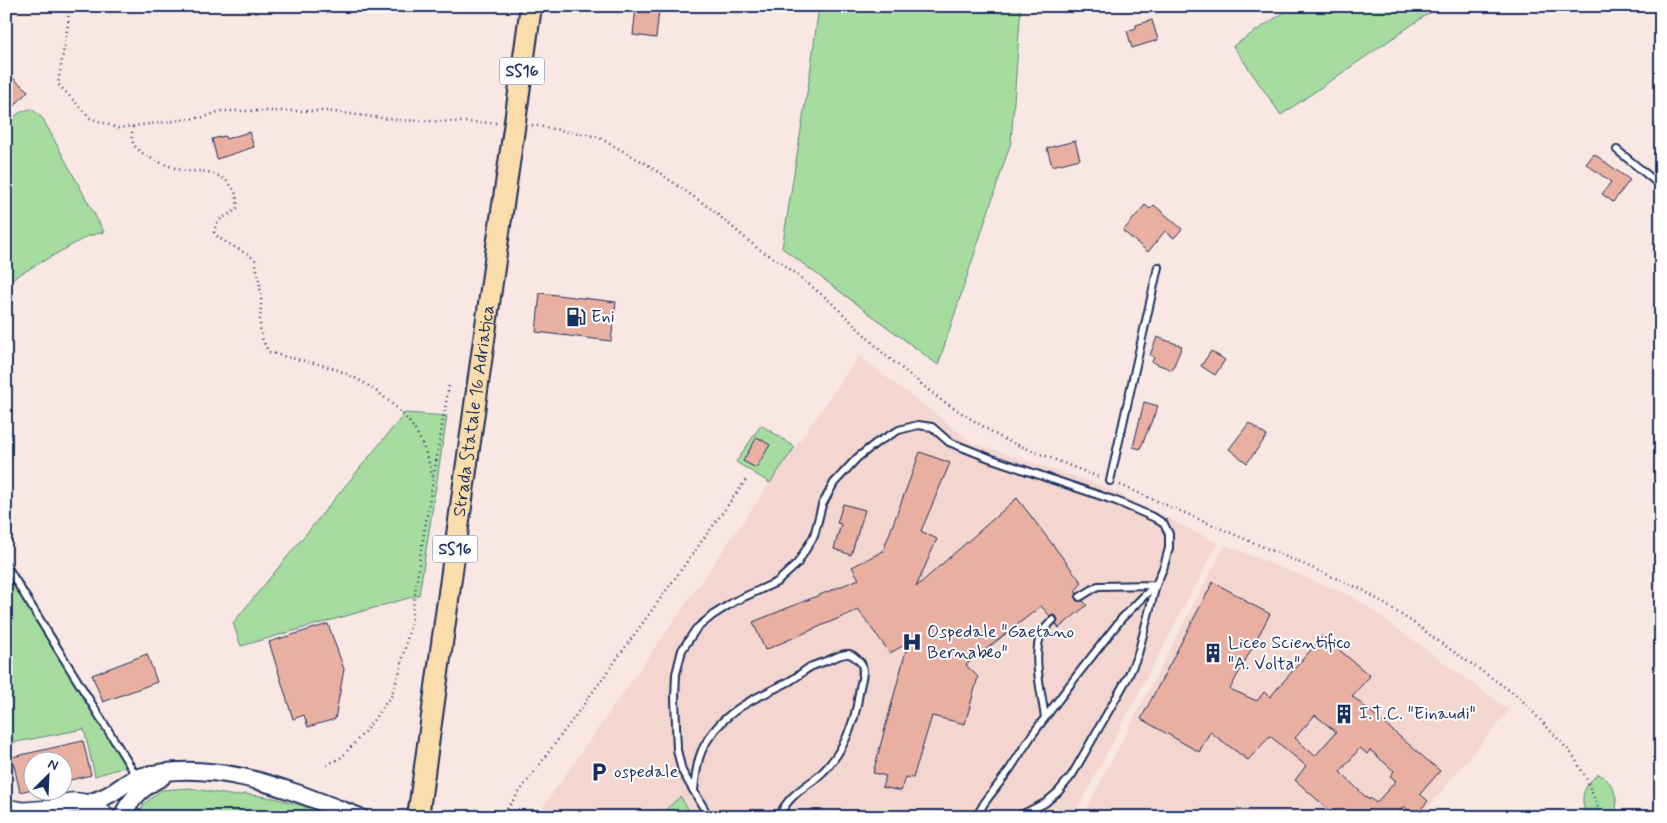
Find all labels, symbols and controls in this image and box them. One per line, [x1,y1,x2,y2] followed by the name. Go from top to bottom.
[500,58,544,84] road number: SS16
[448,303,501,519] street label: Strada Statale 16 Adriatica
[591,305,615,329] place label: Eni
[565,306,587,328] fuel station icon: Eni
[432,536,478,562] road number: SS16
[927,620,1074,665] place label: Ospedale "Gaetano Bernabeo"
[901,631,923,653] hospital icon: Ospedale "Gaetano Bernabeo"
[1228,631,1351,676] place label: Liceo Scientifico "A. Volta"
[1202,642,1224,664] building icon: Liceo Scientifico "A. Volta"
[1359,702,1476,726] place label: I.T.C. "Einaudi"
[1333,703,1355,725] building icon: I.T.C. "Einaudi"
[22,750,72,800] north arrow
[45,755,61,775] text: N
[614,760,678,784] place label: ospedale
[588,761,610,783] parking icon: ospedale

